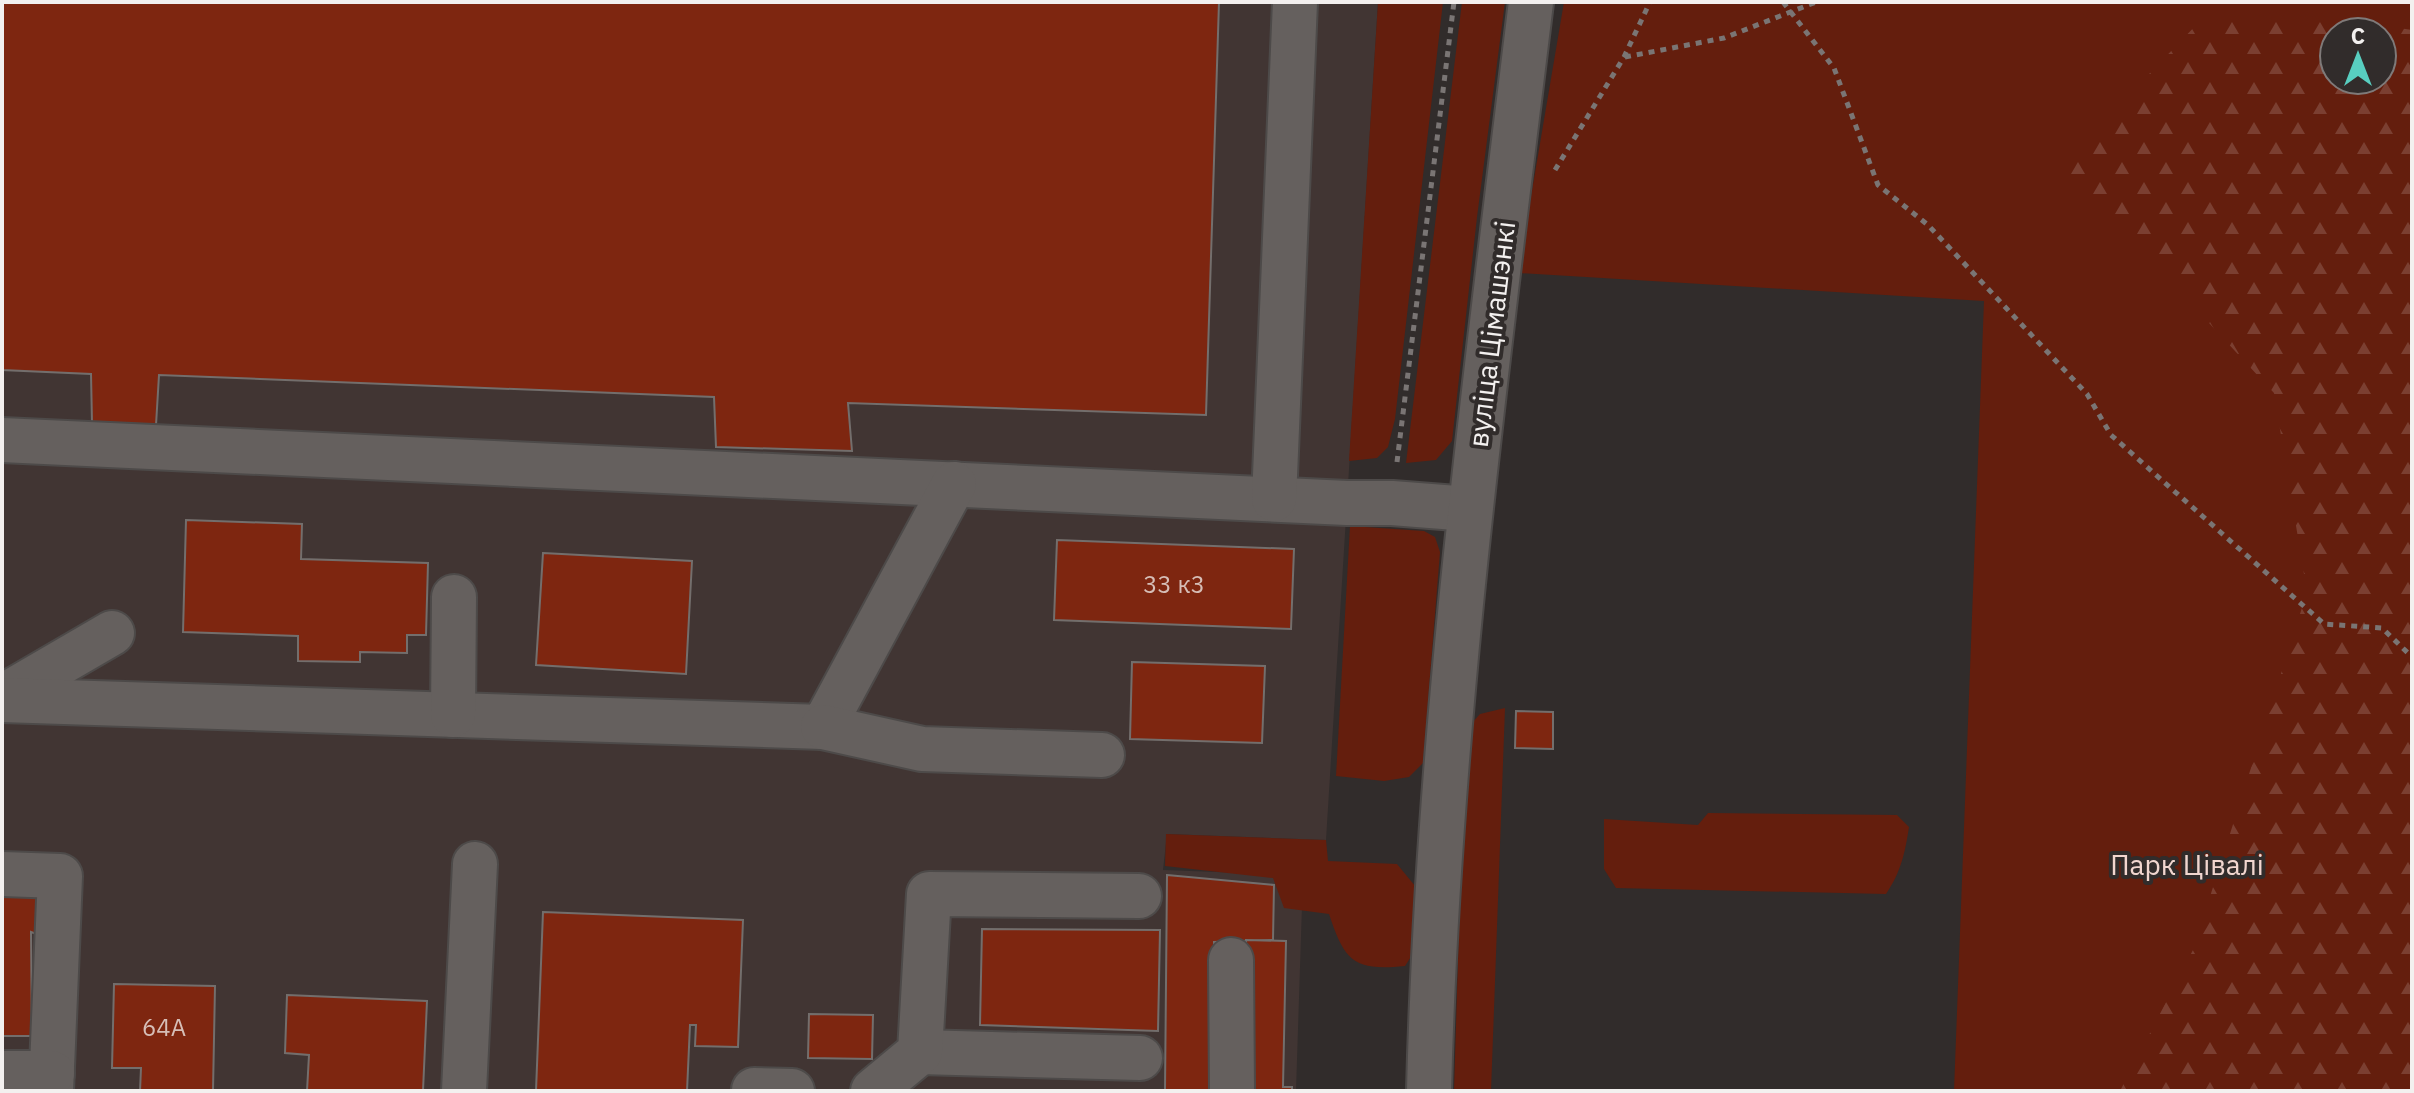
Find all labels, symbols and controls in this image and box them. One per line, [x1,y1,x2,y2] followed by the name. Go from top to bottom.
[2318,16,2398,96] north arrow
[2351,21,2365,50] text: С
[1459,219,1523,449] street label: вуліца Цімашэнкі
[1143,568,1205,600] house number: 33 к3
[2110,846,2264,883] park label: Парк Цівалі
[142,1011,186,1043] house number: 64А

